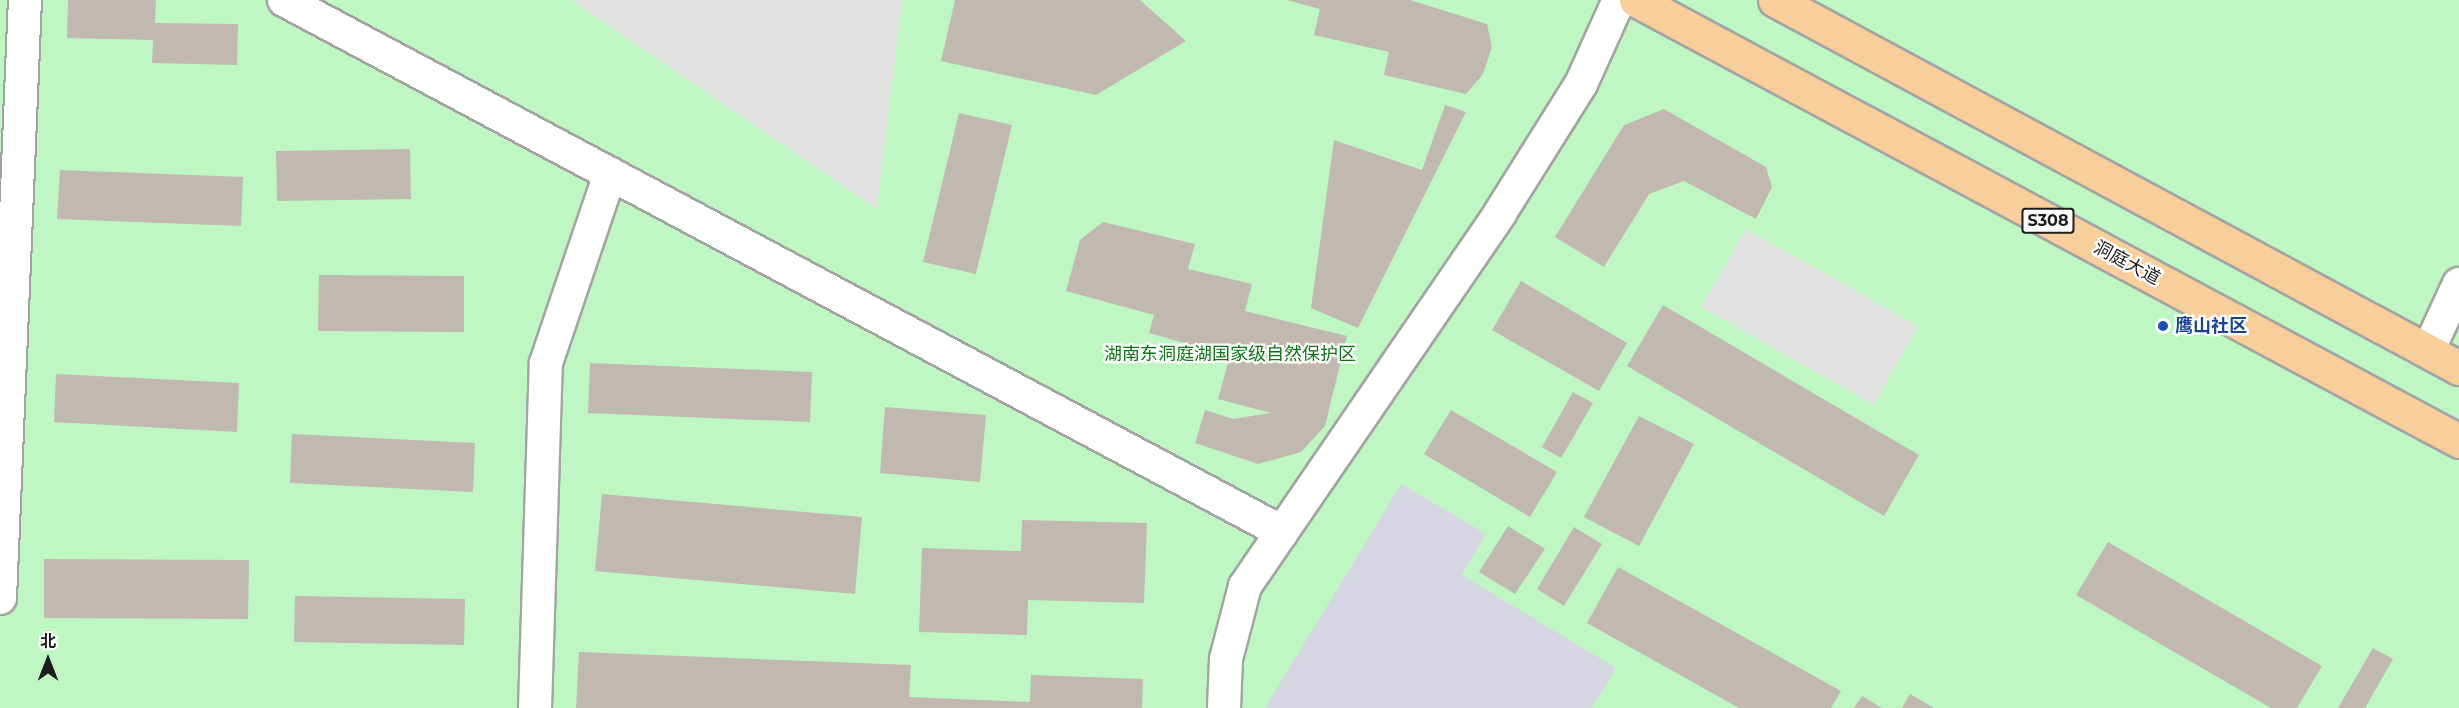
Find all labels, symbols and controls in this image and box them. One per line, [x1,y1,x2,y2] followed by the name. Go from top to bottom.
[2021,208,2075,234] road number: S308
[2090,237,2164,289] street label: 洞庭大道
[2175,315,2247,337] place label: 鹰山社区
[2156,319,2170,333] marker: 鹰山社区
[1104,343,1356,365] park label: 湖南东洞庭湖国家级自然保护区
[18,630,78,690] north arrow
[40,632,56,651] text: 北

